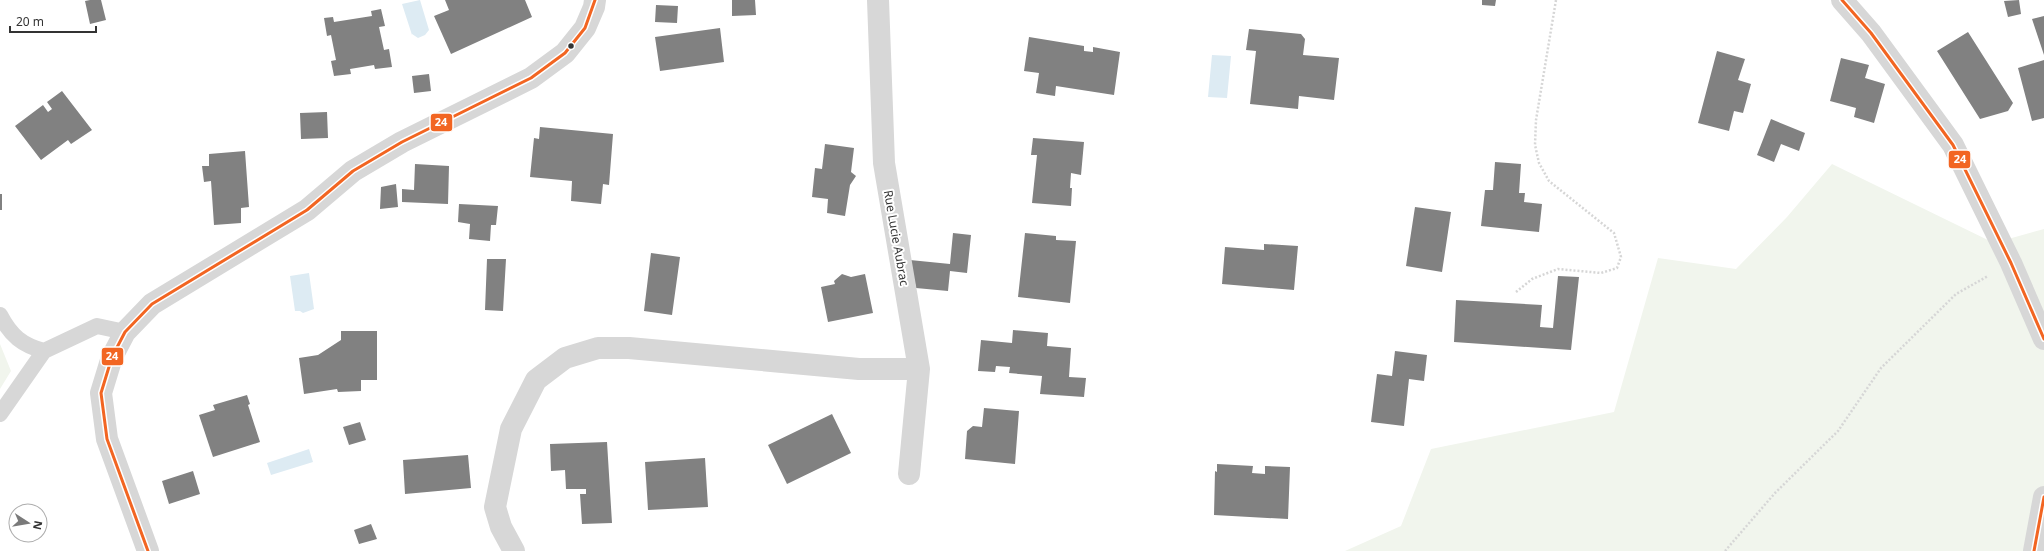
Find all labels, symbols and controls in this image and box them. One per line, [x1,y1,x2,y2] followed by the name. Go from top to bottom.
[10,8,96,34] scale bar
[16,13,44,30] text: 20 m
[566,41,576,51] unlabelled marker
[430,113,453,132] line badge: 24
[435,114,448,129] text: 24
[1948,150,1971,169] line badge: 24
[1954,151,1967,166] text: 24
[880,189,913,287] street label: Rue Lucie Aubrac
[101,347,124,366] line badge: 24
[106,348,119,363] text: 24
[8,503,48,543] north arrow
[30,519,47,531] text: N

